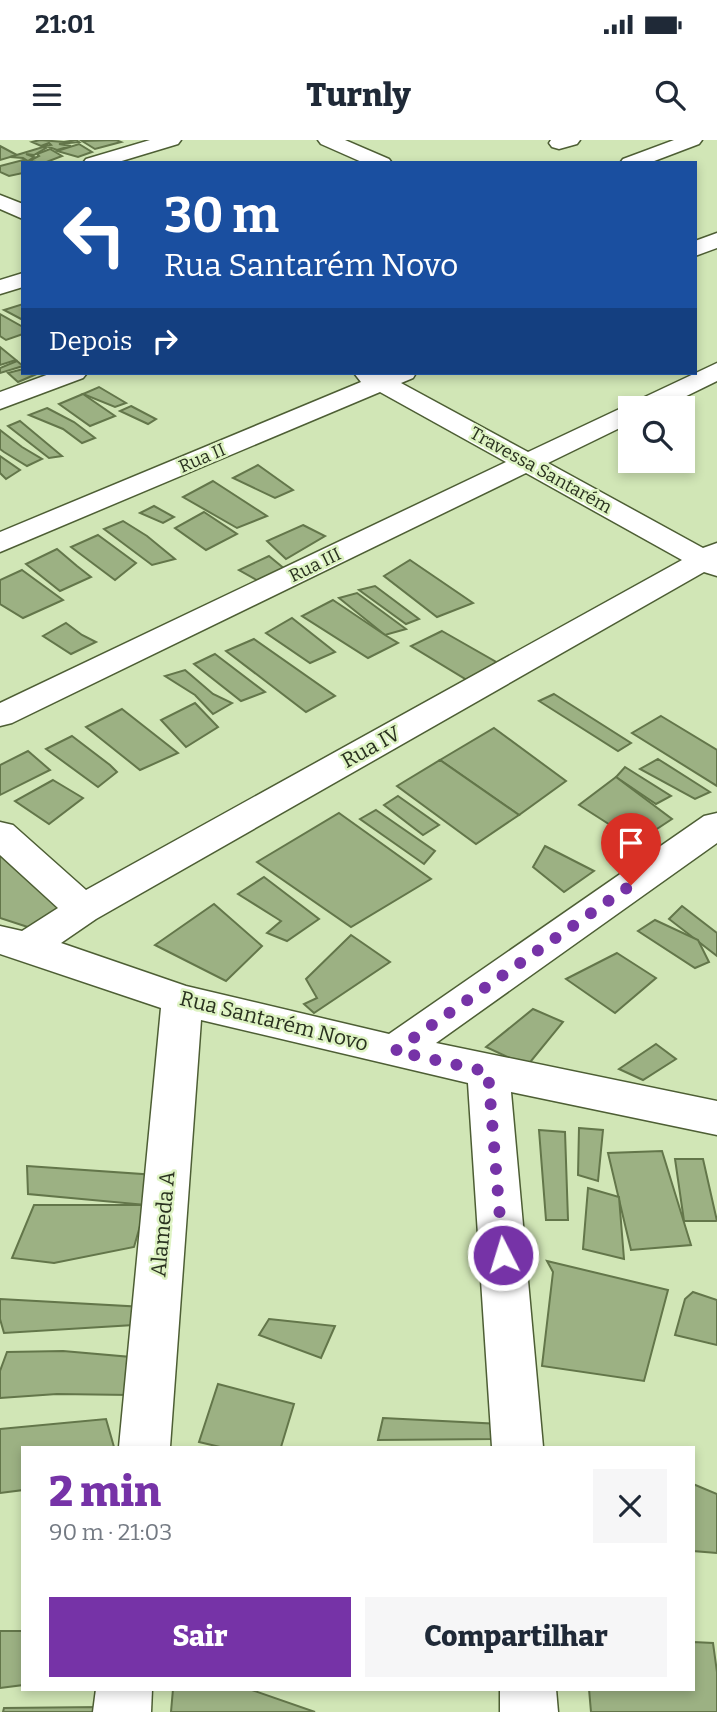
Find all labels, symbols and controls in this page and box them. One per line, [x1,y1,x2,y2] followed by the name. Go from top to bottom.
[35,9,95,40] text: 21:01
[28,76,66,114] icon: menu
[306,76,411,114] text: Turnly
[651,76,689,114] icon: search
[164,186,279,245] text: 30 m
[49,189,140,280] icon: left
[164,246,458,284] text: Rua Santarém Novo
[146,322,184,360] icon: right
[49,326,132,357] text: Depois
[618,396,695,473] map controls
[618,396,695,473] button: search
[466,422,616,518] street label: Travessa Santarém
[175,438,229,478] street label: Rua II
[285,543,345,587] street label: Rua III
[337,720,405,774] street label: Rua IV
[601,813,661,885] pin
[612,824,650,862] icon: arrive
[177,985,371,1057] street label: Rua Santarém Novo
[145,1170,181,1278] street label: Alameda A
[466,1218,540,1292] position arrow
[49,1467,161,1517] text: 2 min
[593,1469,667,1543] button: close
[49,1518,172,1546] text: 90 m · 21:03
[49,1597,351,1677] button: Sair
[365,1597,667,1677] button: Compartilhar

